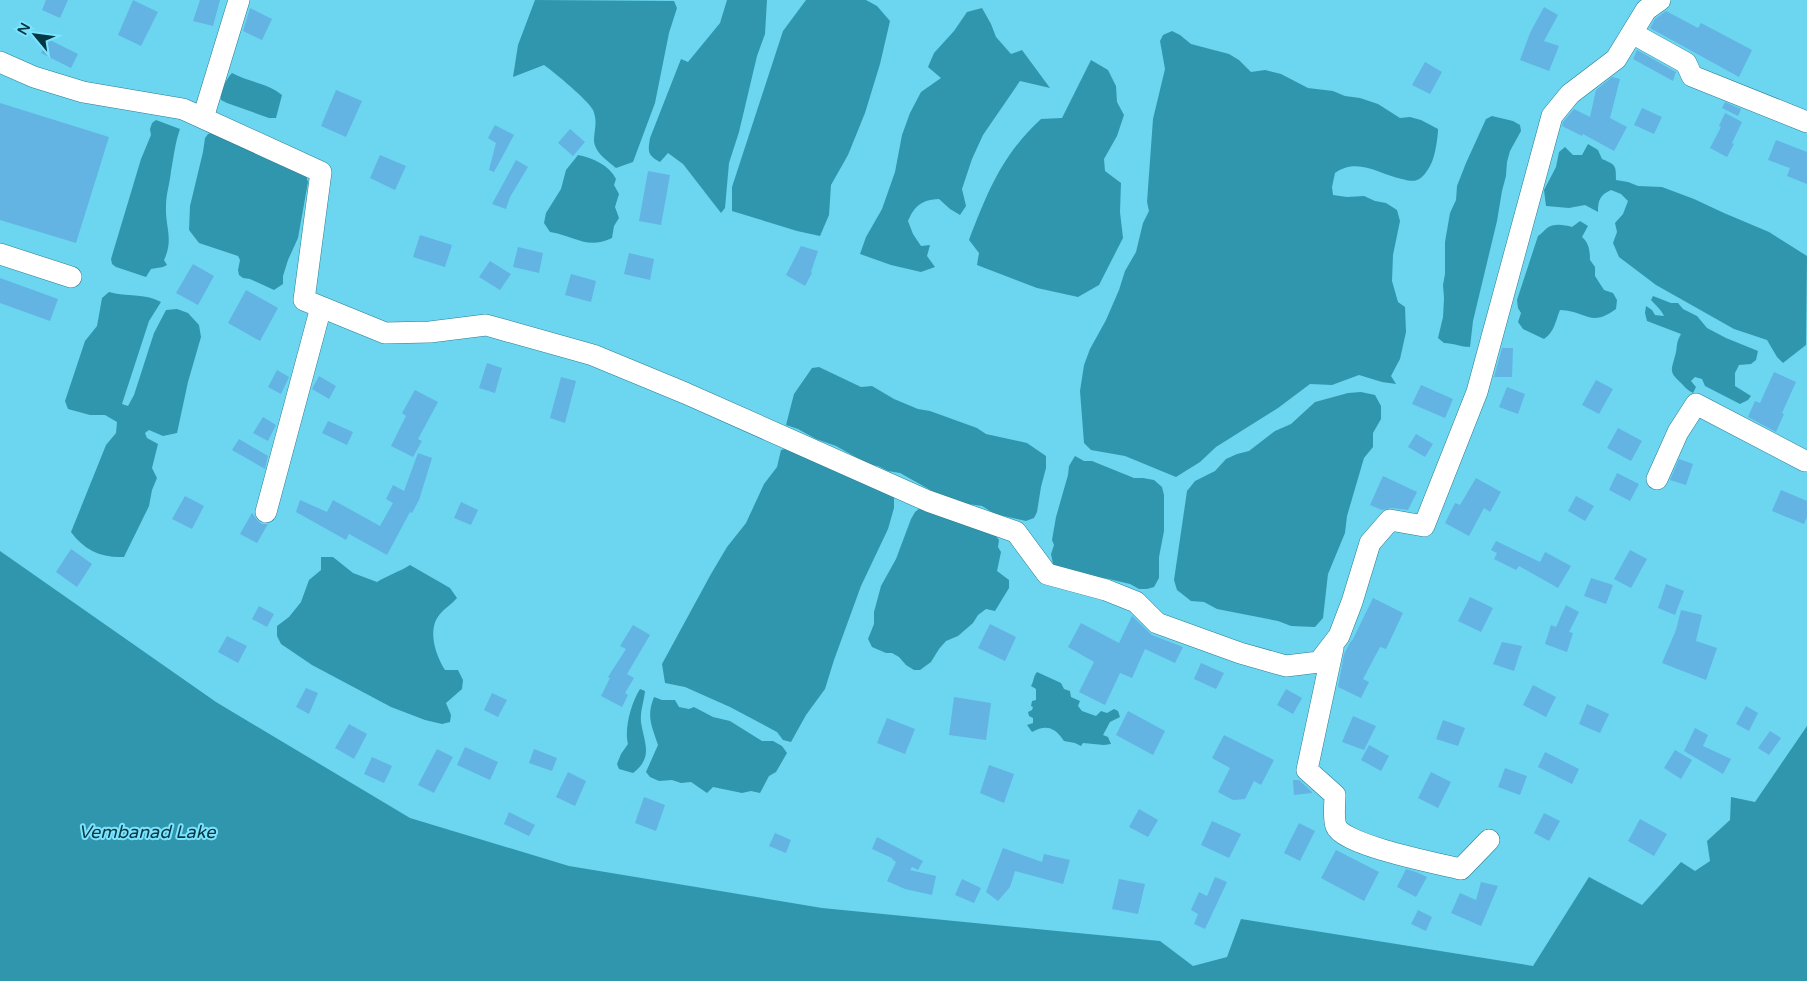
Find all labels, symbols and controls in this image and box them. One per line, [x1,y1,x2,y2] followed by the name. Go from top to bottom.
[10,10,60,60] north arrow
[14,20,34,38] text: N
[78,821,216,843] water label: Vembanad Lake

